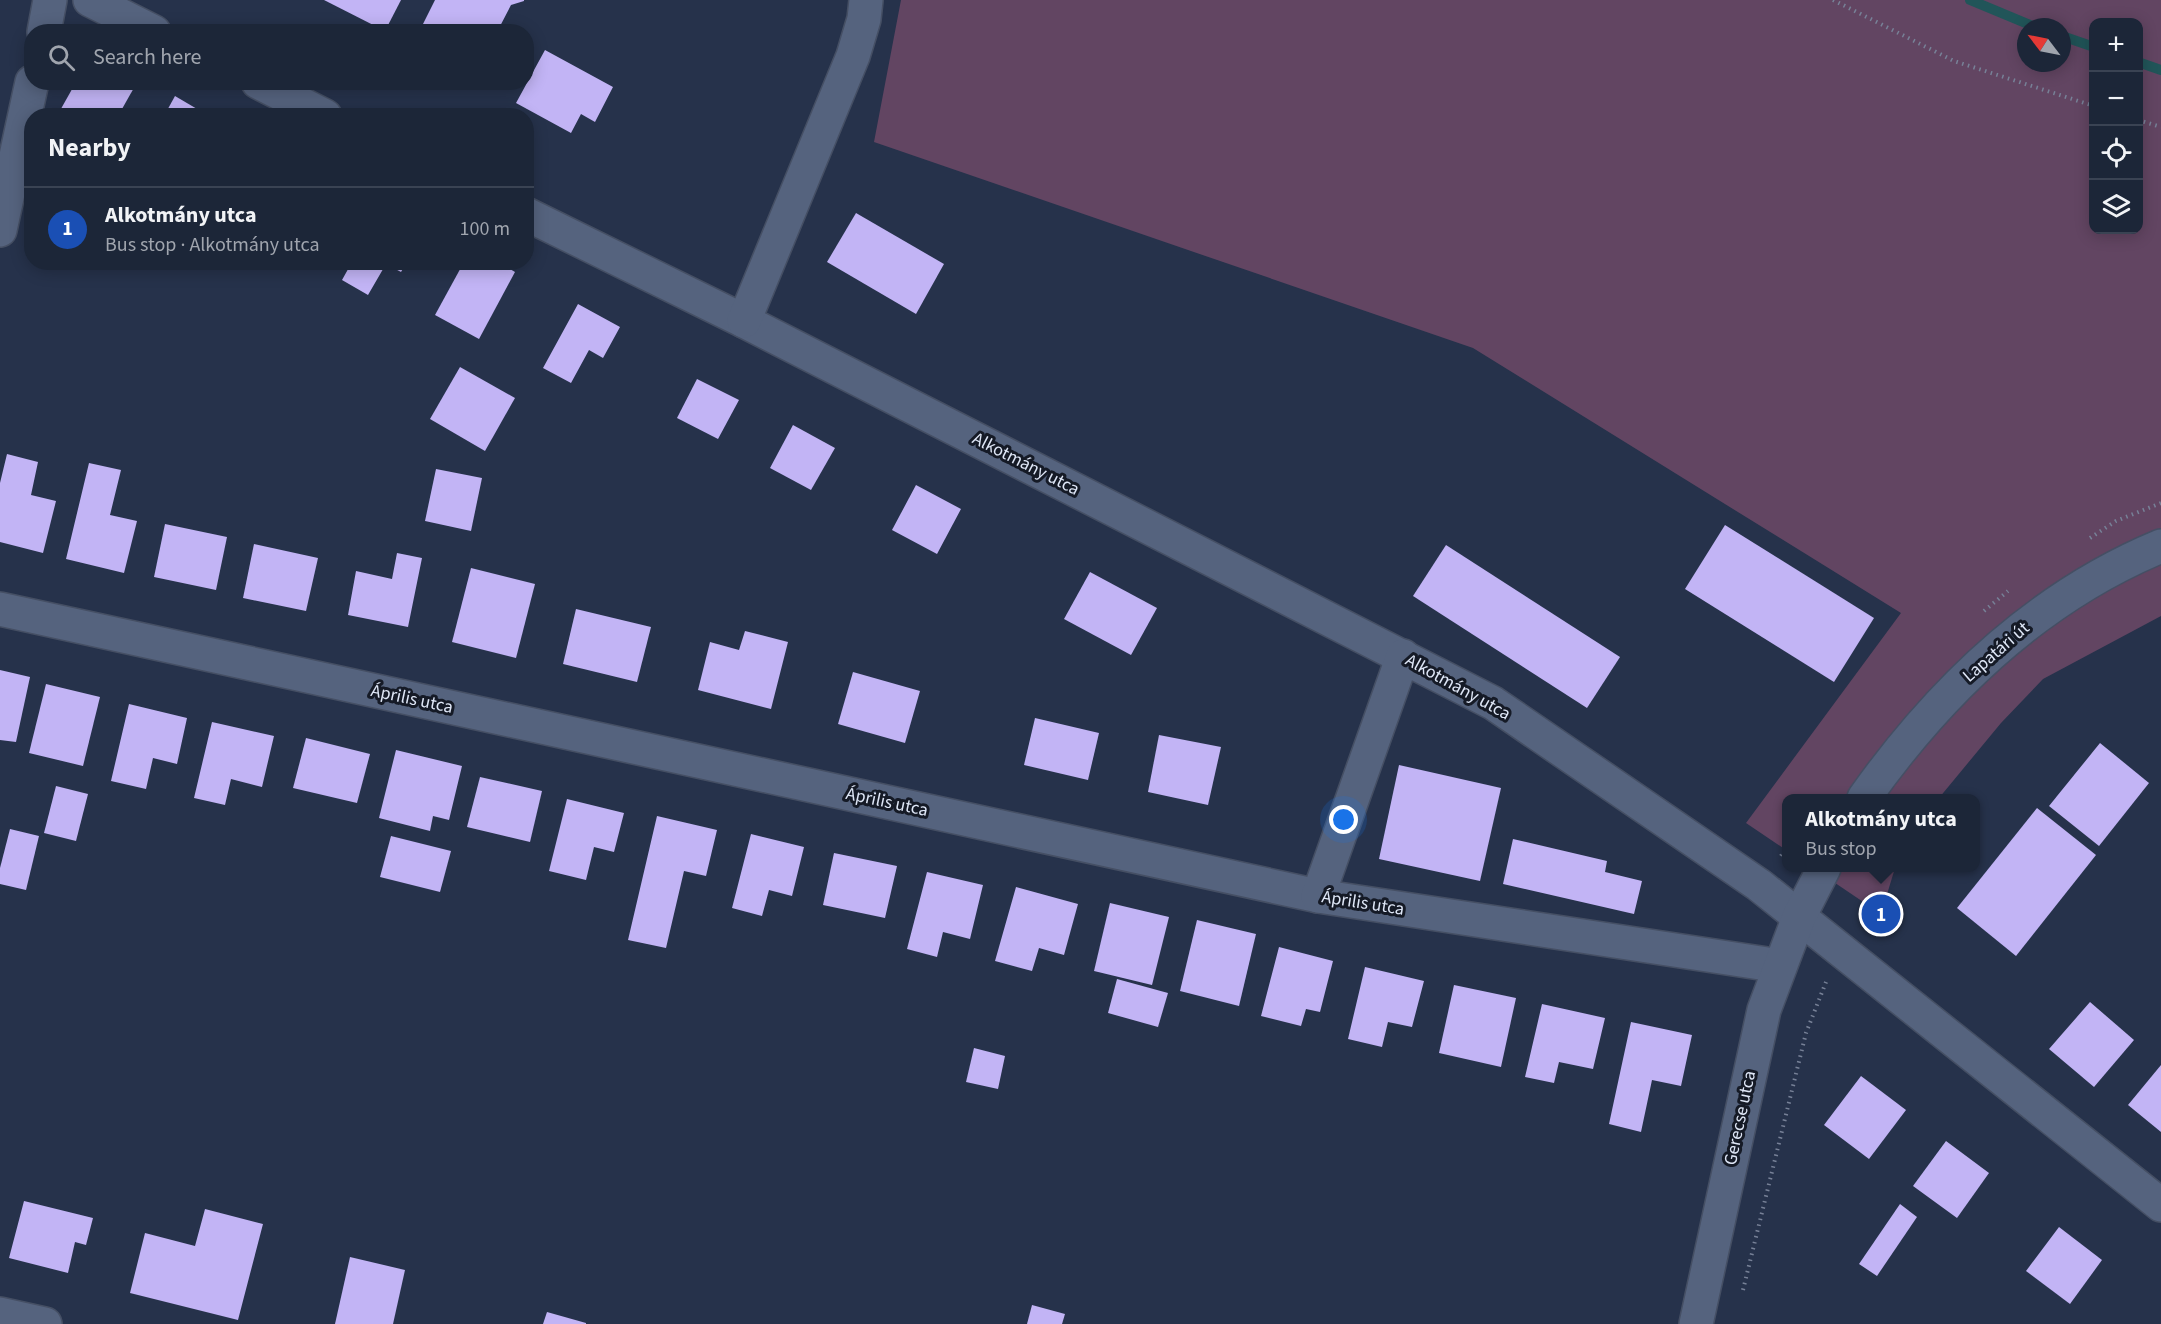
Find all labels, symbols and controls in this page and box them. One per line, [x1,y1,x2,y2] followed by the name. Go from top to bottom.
[2017,18,2071,72] north arrow
[2089,18,2143,234] map controls
[2089,18,2143,72] button: +
[24,24,534,90] search box
[45,41,78,74] icon: search
[93,41,201,73] text: Search here
[2089,72,2143,126] button: −
[2089,126,2143,180] button: locate
[48,129,131,166] text: Nearby
[2089,180,2143,234] button: layers
[105,199,256,231] text: Alkotmány utca
[62,215,73,243] text: 1
[460,215,510,243] text: 100 m
[105,231,319,259] text: Bus stop · Alkotmány utca
[968,426,1084,502] street label: Alkotmány utca
[1957,616,2035,688] street label: Lapatári út
[1401,648,1515,726] street label: Alkotmány utca
[369,678,455,720] street label: Április utca
[844,781,930,823] street label: Április utca
[1782,794,1980,872] popup
[1805,803,1957,835] text: Alkotmány utca
[1329,805,1358,834] your location
[1805,835,1877,863] text: Bus stop
[1320,884,1406,922] street label: Április utca
[1862,892,1900,936] pin: 1
[1718,1068,1762,1168] street label: Gerecse utca

